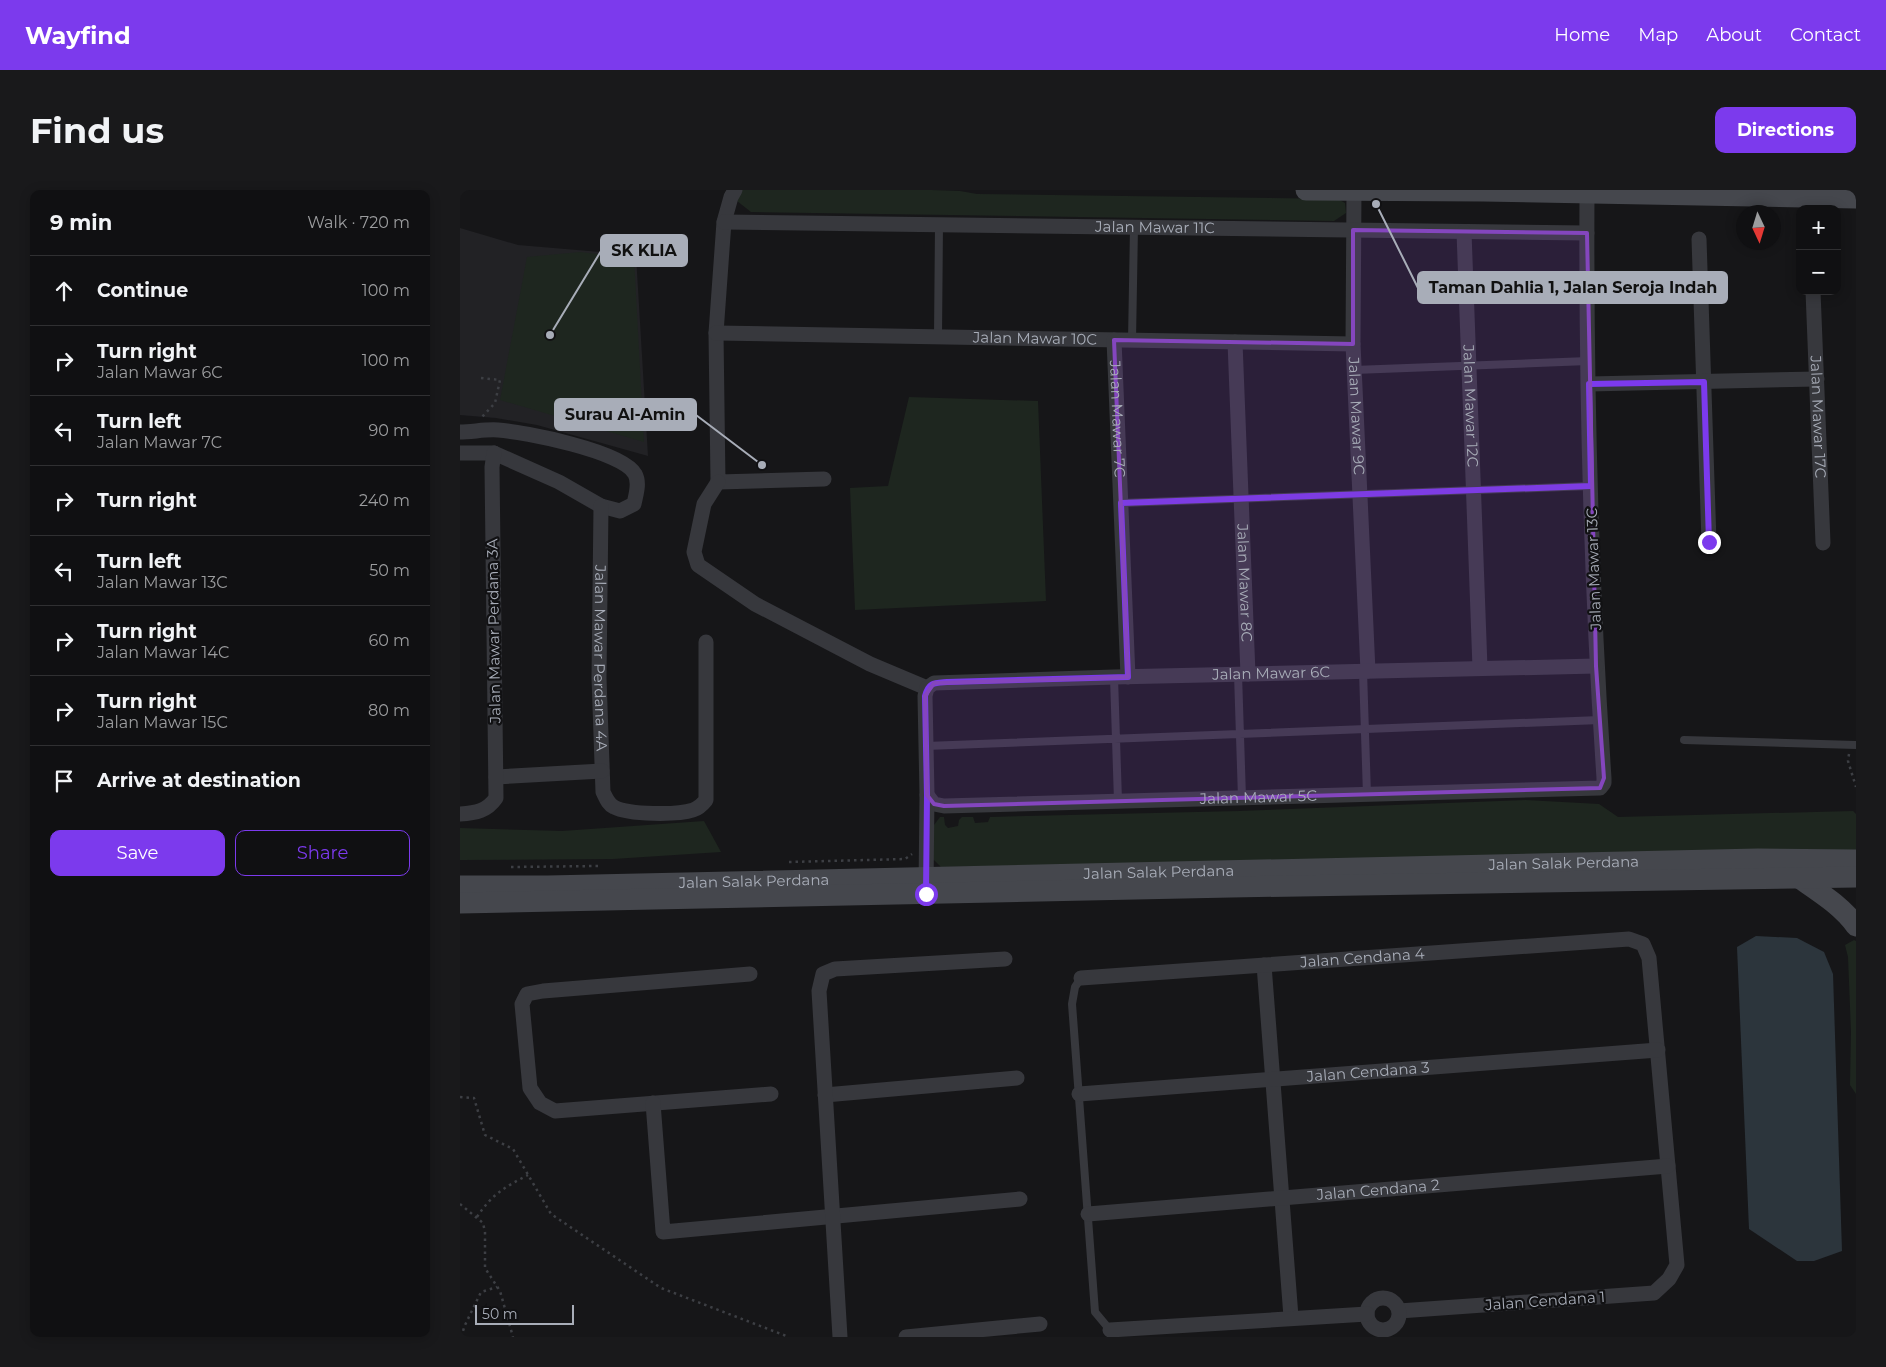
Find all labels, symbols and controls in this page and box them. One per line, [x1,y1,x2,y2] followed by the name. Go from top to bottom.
[25,21,131,50] text: Wayfind
[1554,24,1610,46] text: Home
[1638,24,1678,46] text: Map
[1706,24,1762,46] text: About
[1790,24,1861,46] text: Contact
[1715,107,1856,153] button: Directions
[30,109,164,152] text: Find us
[1736,205,1781,250] north arrow
[1796,205,1841,295] map controls
[1796,205,1841,250] button: +
[50,210,112,235] text: 9 min
[307,213,410,232] text: Walk · 720 m
[1094,217,1215,237] street label: Jalan Mawar 11C
[601,235,687,266] callout: SK KLIA
[611,241,678,260] text: SK KLIA
[1796,250,1841,295] button: −
[1418,272,1727,303] callout: Taman Dahlia 1, Jalan Seroja Indah
[50,277,78,305] icon: ahead
[1429,278,1717,297] text: Taman Dahlia 1, Jalan Seroja Indah
[97,279,188,302] text: Continue
[362,281,410,300] text: 100 m
[972,327,1098,349] street label: Jalan Mawar 10C
[97,340,197,363] text: Turn right
[1459,343,1483,468] street label: Jalan Mawar 12C
[50,347,78,375] icon: right
[362,351,410,370] text: 100 m
[1807,354,1830,479] street label: Jalan Mawar 17C
[1345,356,1369,476] street label: Jalan Mawar 9C
[1106,359,1130,478] street label: Jalan Mawar 7C
[97,363,223,382] text: Jalan Mawar 6C
[555,399,696,430] callout: Surau Al-Amin
[565,405,685,424] text: Surau Al-Amin
[97,410,182,433] text: Turn left
[50,417,78,445] icon: left
[368,421,410,440] text: 90 m
[97,433,222,452] text: Jalan Mawar 7C
[50,487,78,515] icon: right
[97,489,197,512] text: Turn right
[359,491,410,510] text: 240 m
[1582,507,1605,632] street label: Jalan Mawar 13C
[1233,522,1257,643] street label: Jalan Mawar 8C
[1698,531,1721,554] route end
[482,538,505,725] street label: Jalan Mawar Perdana 3A
[97,550,182,573] text: Turn left
[50,557,78,585] icon: left
[369,561,410,580] text: 50 m
[590,564,612,752] street label: Jalan Mawar Perdana 4A
[97,573,228,592] text: Jalan Mawar 13C
[97,620,197,643] text: Turn right
[50,627,78,655] icon: right
[368,631,410,650] text: 60 m
[97,643,229,662] text: Jalan Mawar 14C
[1211,662,1330,684] street label: Jalan Mawar 6C
[97,690,197,713] text: Turn right
[50,697,78,725] icon: right
[368,701,410,720] text: 80 m
[97,713,228,732] text: Jalan Mawar 15C
[50,767,78,795] icon: arrive
[97,769,301,792] text: Arrive at destination
[1198,786,1317,808] street label: Jalan Mawar 5C
[50,830,225,876] button: Save
[235,830,410,876] button: Share
[1487,852,1639,874] street label: Jalan Salak Perdana
[1082,861,1234,883] street label: Jalan Salak Perdana
[677,870,830,892] street label: Jalan Salak Perdana
[915,883,938,906] route start
[1298,944,1425,971] street label: Jalan Cendana 4
[1305,1057,1430,1086] street label: Jalan Cendana 3
[1315,1175,1440,1204] street label: Jalan Cendana 2
[1483,1287,1606,1314] street label: Jalan Cendana 1
[475,1302,574,1325] scale bar
[482,1305,518,1323] text: 50 m

